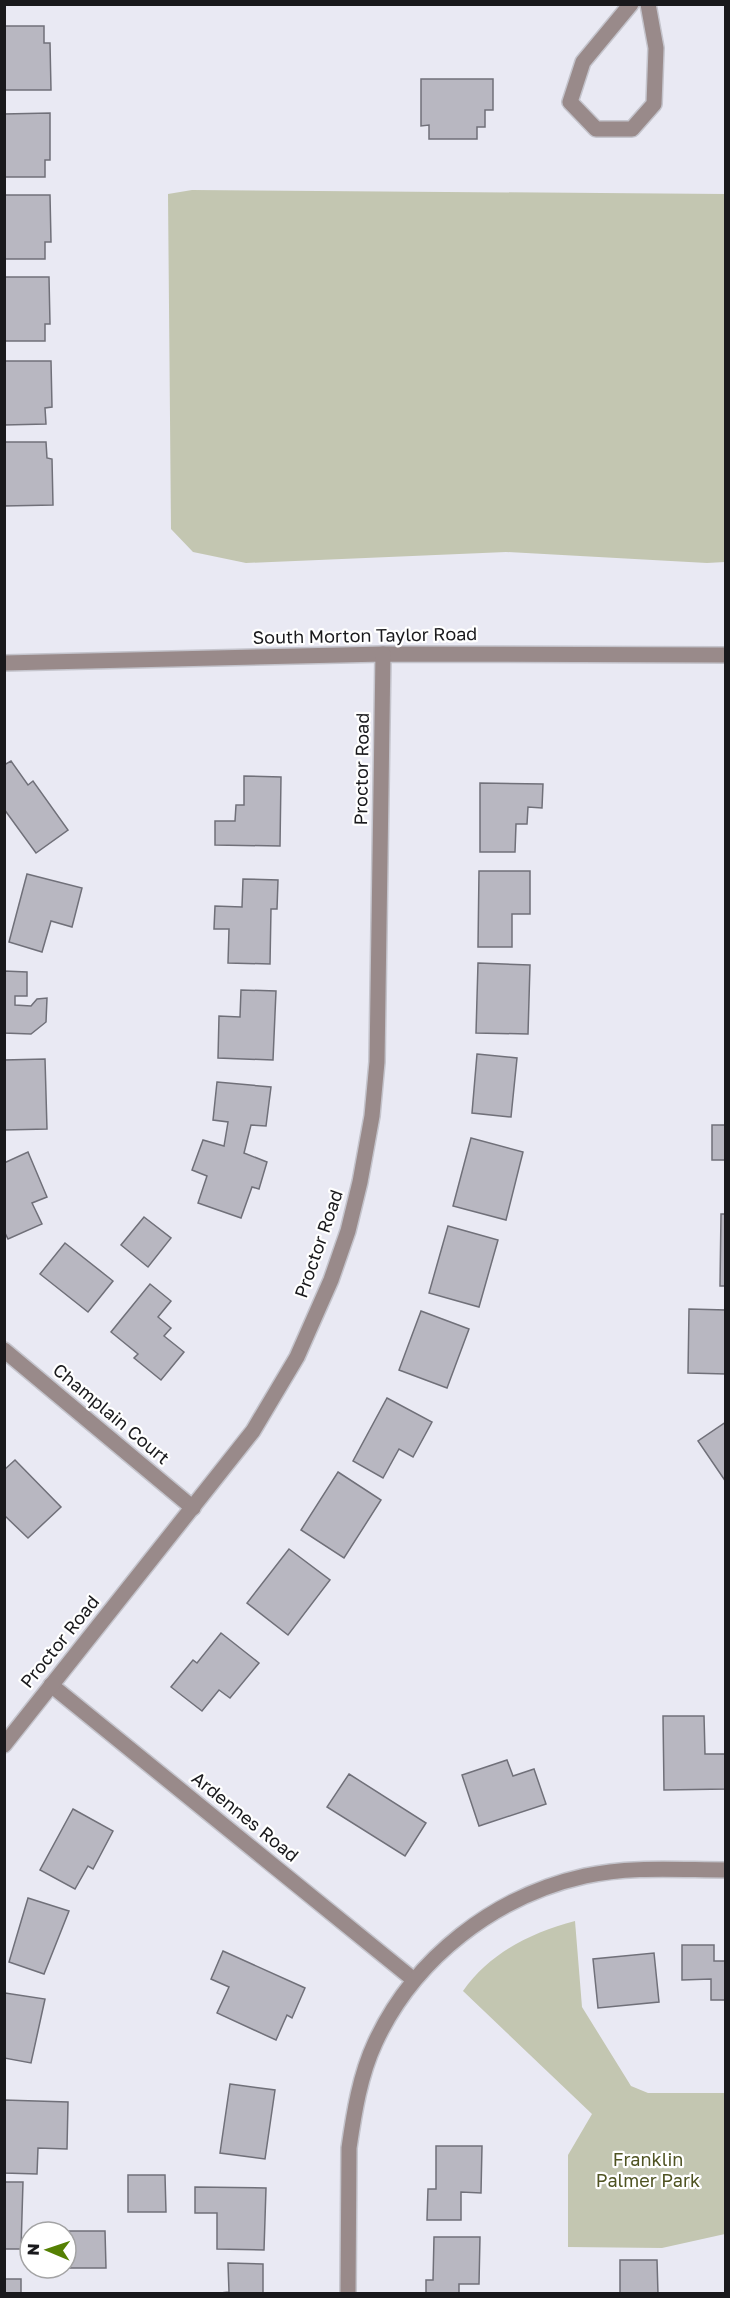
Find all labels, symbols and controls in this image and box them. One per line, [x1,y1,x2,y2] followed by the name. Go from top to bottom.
[252,622,477,648] street label: South Morton Taylor Road
[349,712,373,826] street label: Proctor Road
[289,1187,347,1301] street label: Proctor Road
[49,1358,174,1468] street label: Champlain Court
[15,1591,103,1692] street label: Proctor Road
[188,1766,304,1866] street label: Ardennes Road
[596,2148,700,2191] park label: Franklin Palmer Park
[18,2220,78,2280] north arrow
[23,2243,43,2256] text: N

